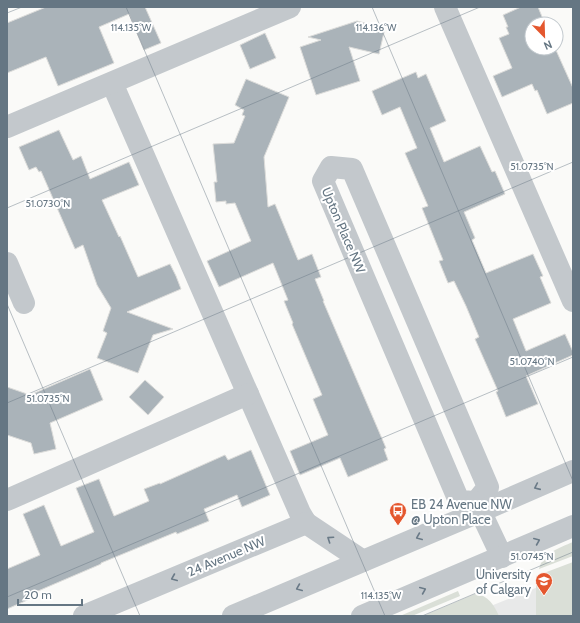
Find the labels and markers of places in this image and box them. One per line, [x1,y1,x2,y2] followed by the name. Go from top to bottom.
[411,496,512,527] place label: EB 24 Avenue NW @ Upton Place
[388,501,408,526] bus stop icon: EB 24 Avenue NW @ Upton Place
[476,566,531,597] place label: University of Calgary
[534,571,554,596] school or university icon: University of Calgary

